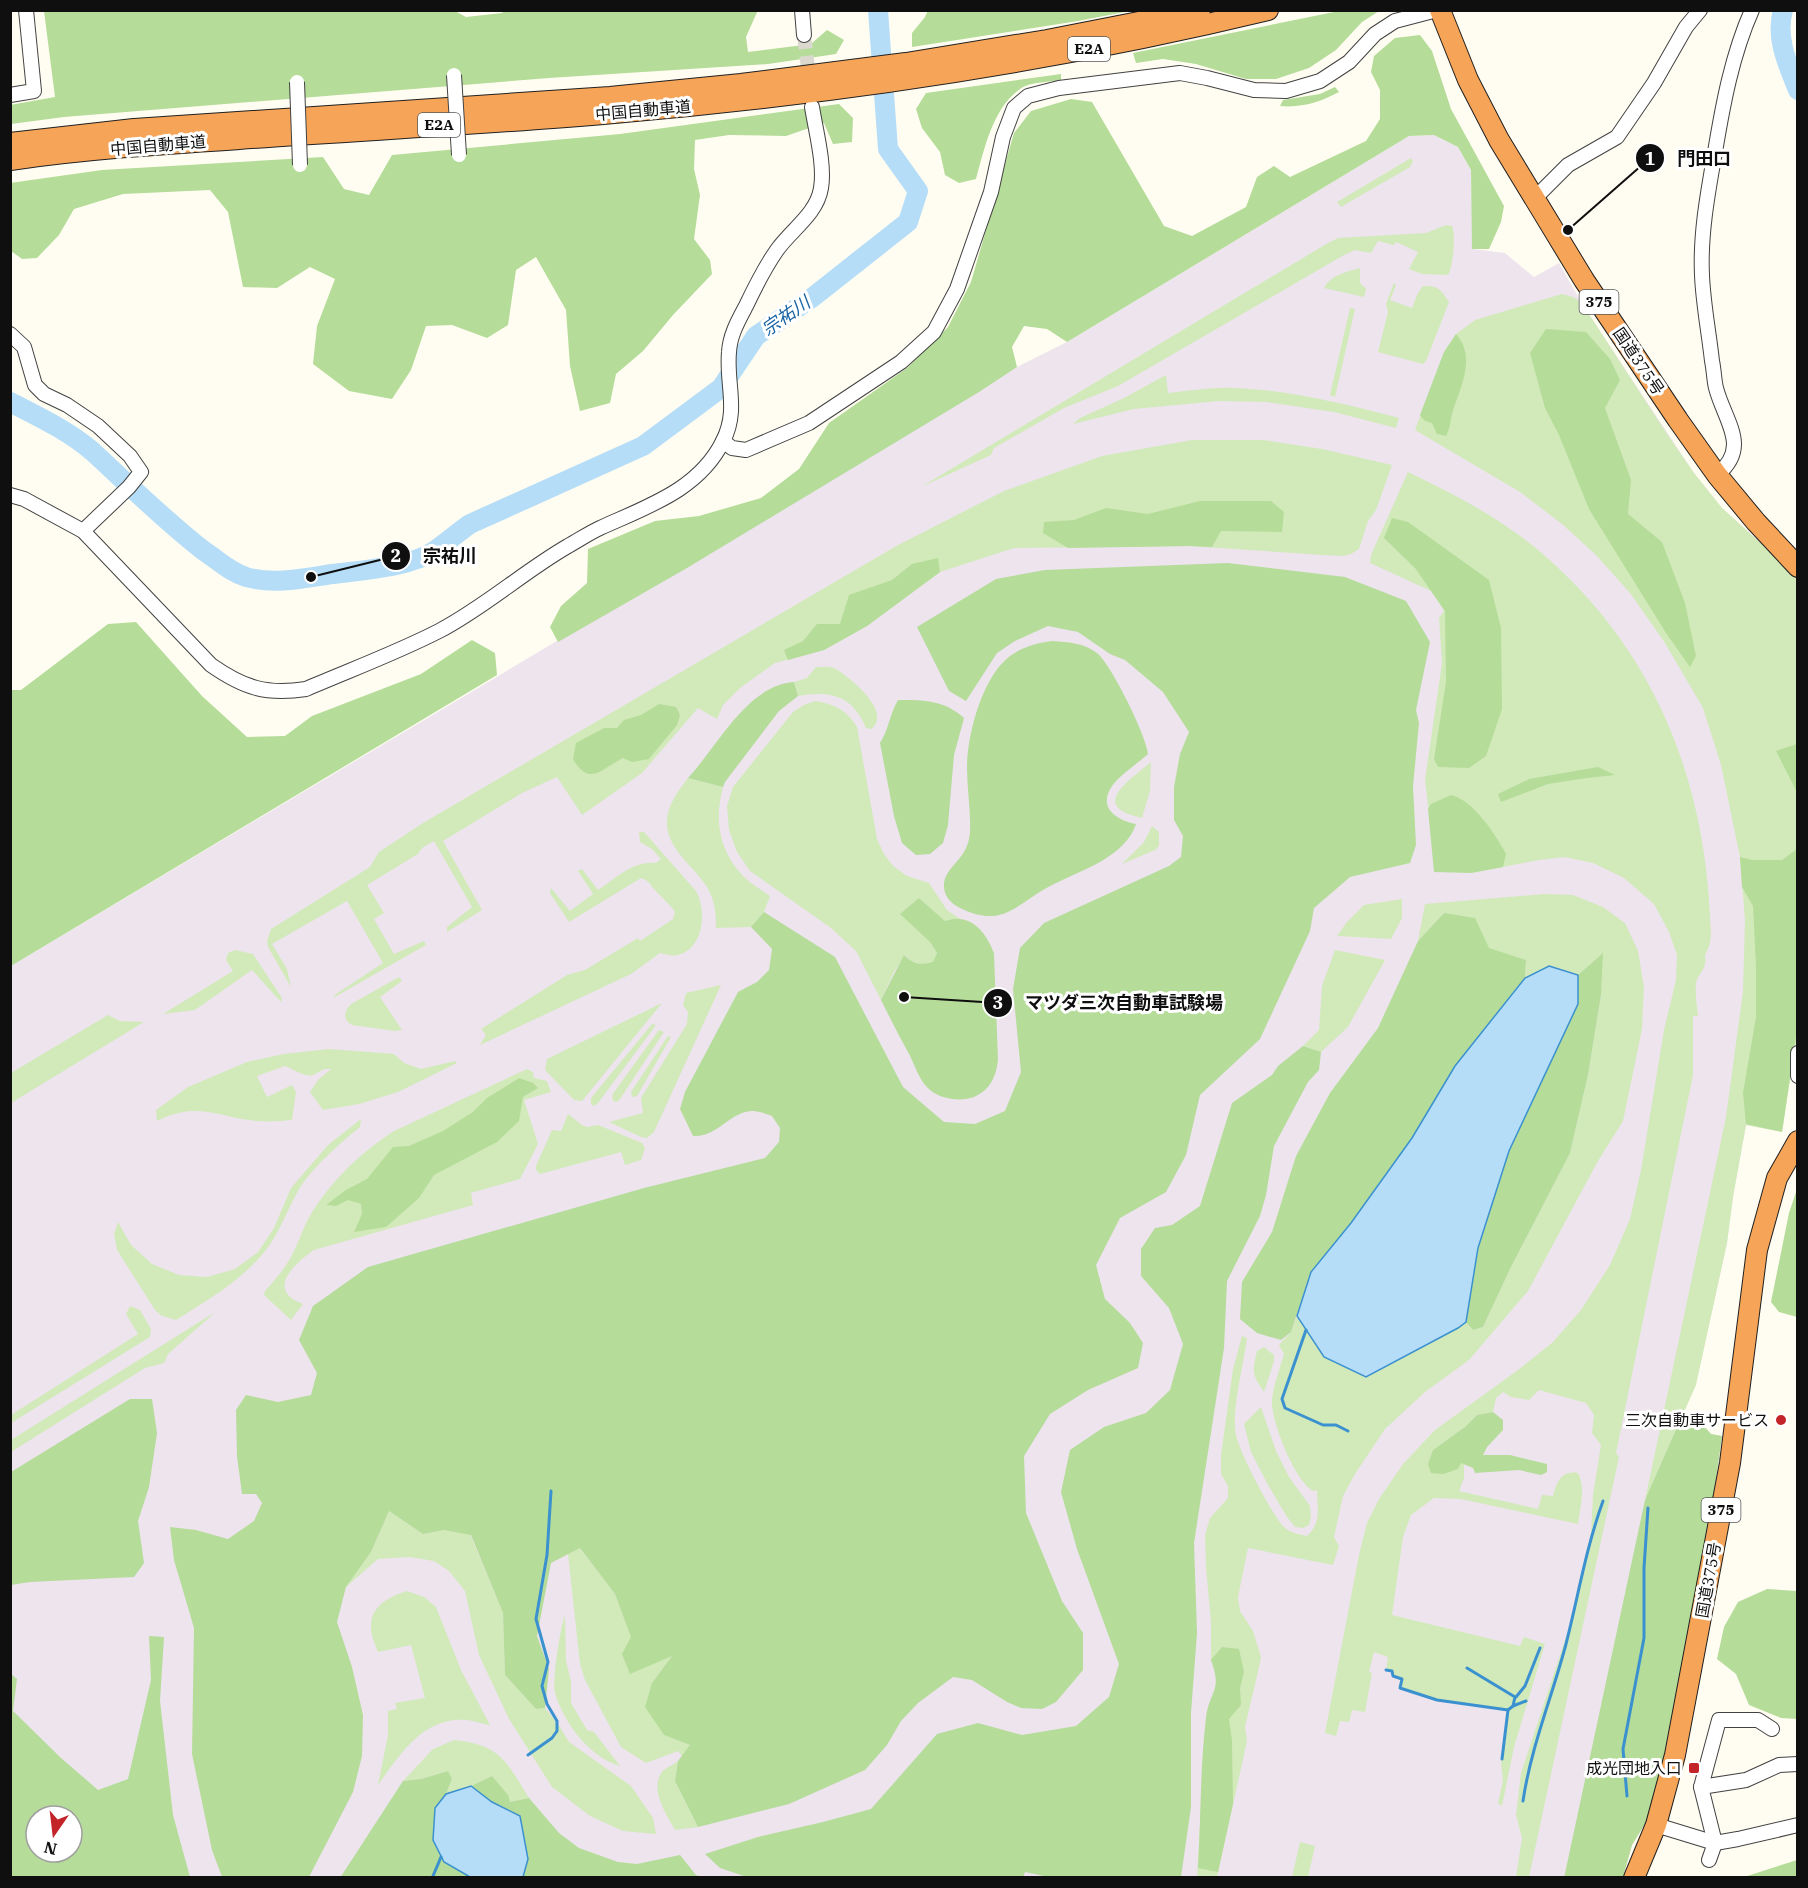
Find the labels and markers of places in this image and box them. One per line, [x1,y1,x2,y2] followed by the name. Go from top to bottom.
[1635,140,1743,176] callout: 門田口
[381,538,489,574] callout: 宗祐川
[983,985,1235,1021] callout: マツダ三次自動車試験場
[1625,1410,1769,1430] place label: 三次自動車サービス
[1774,1413,1788,1427] marker: 三次自動車サービス
[1586,1758,1682,1778] place label: 成光団地入口
[1687,1761,1701,1775] marker: 成光団地入口

